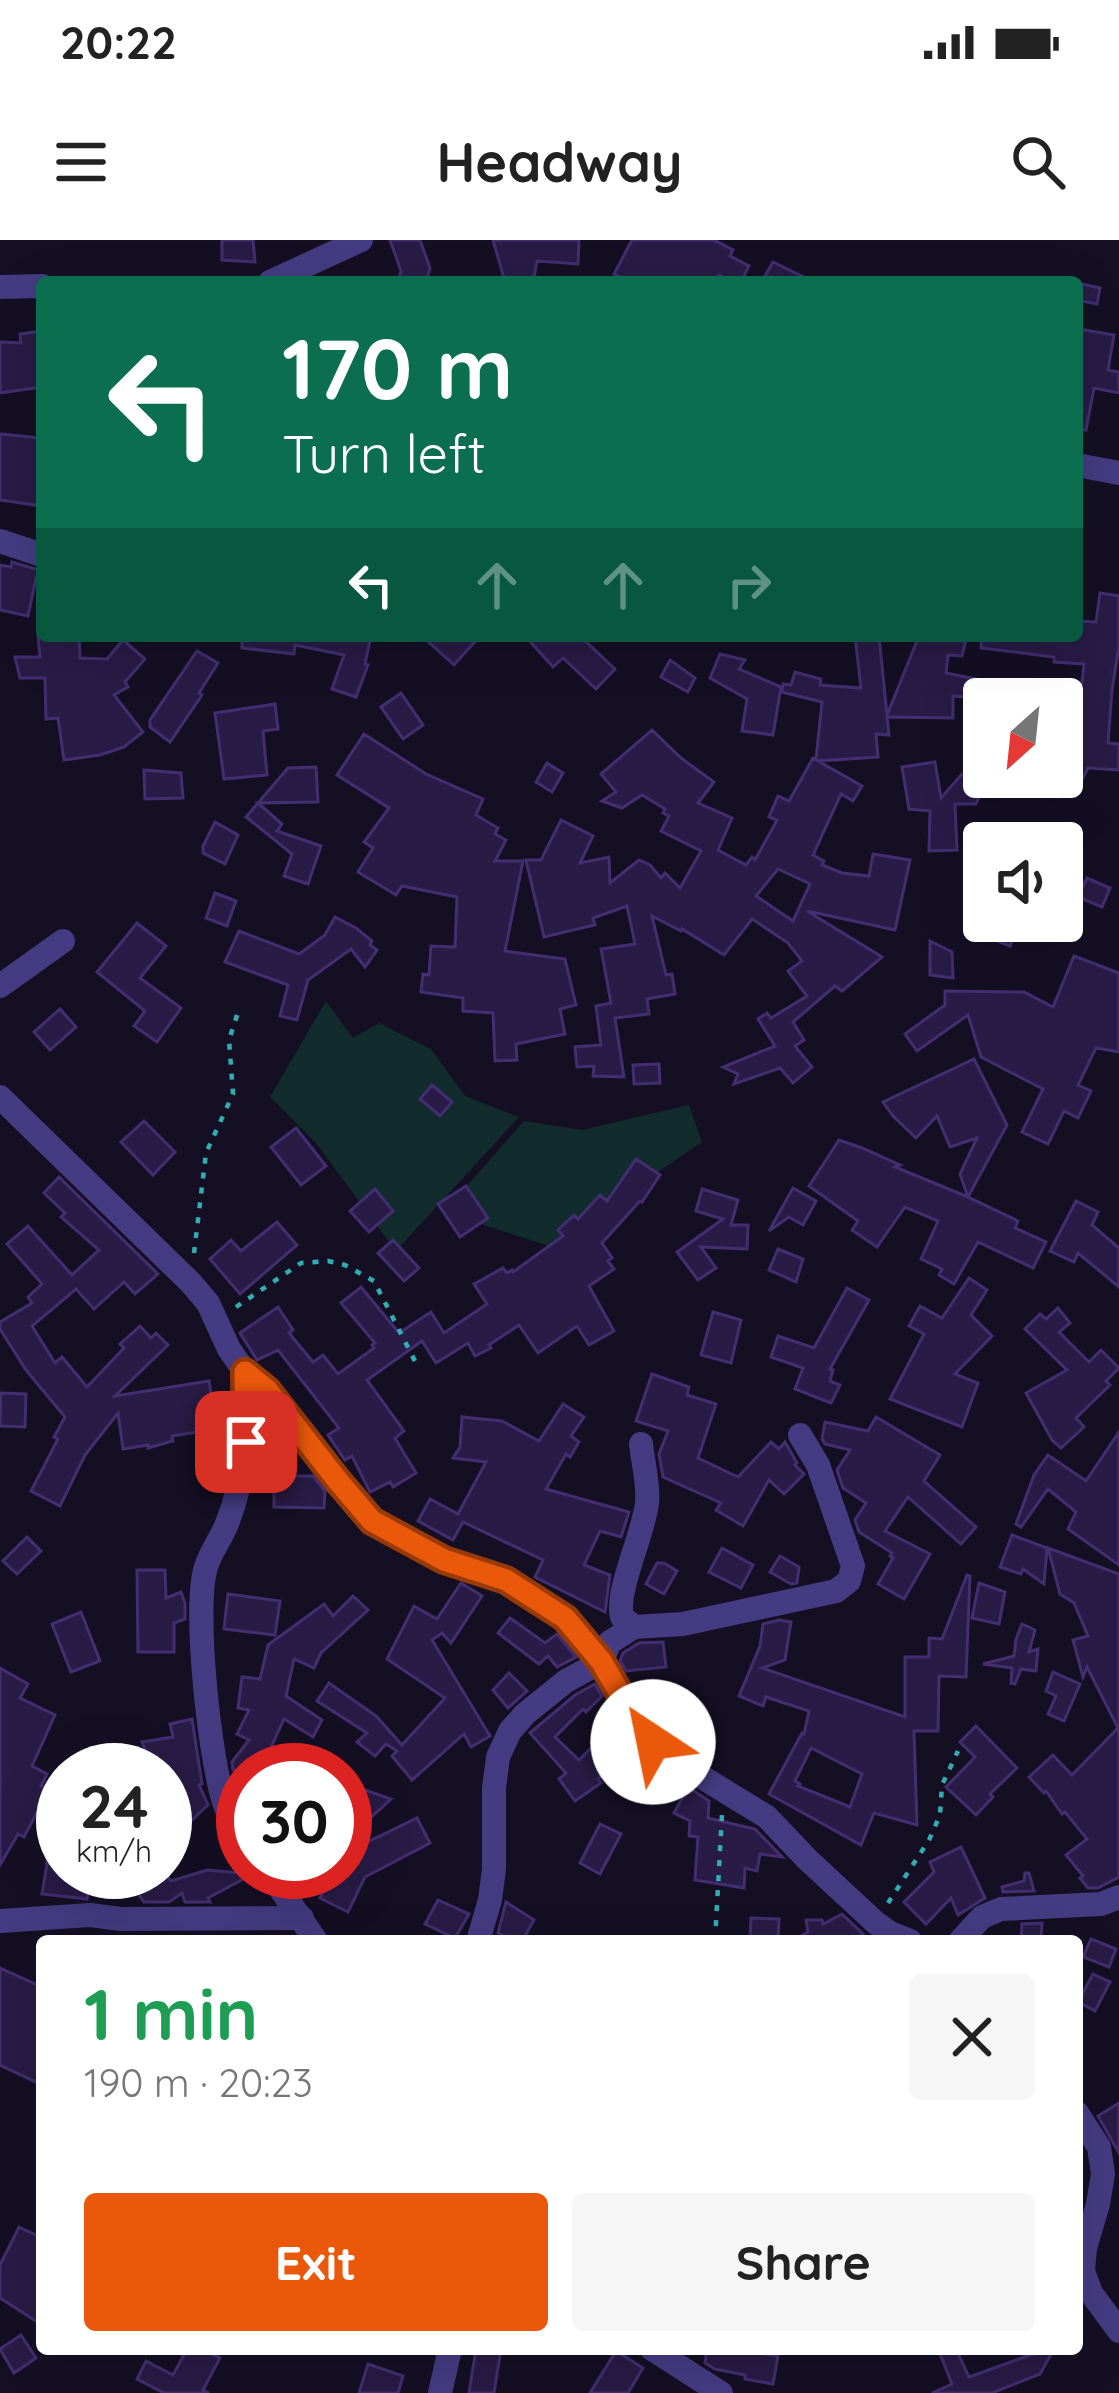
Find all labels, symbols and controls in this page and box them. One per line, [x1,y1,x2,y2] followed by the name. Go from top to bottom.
[60,14,177,70] text: 20:22
[436,128,683,196] text: Headway
[48,129,114,195] icon: menu
[1005,129,1071,195] icon: search
[282,315,513,420] text: 170 m
[84,324,240,480] icon: left
[282,419,486,487] text: Turn left
[338,552,404,618] icon: left
[464,552,530,618] icon: ahead
[590,552,656,618] icon: ahead
[716,552,782,618] icon: right
[963,678,1083,798] north arrow
[963,678,1083,942] map controls
[963,822,1083,942] button: sound
[195,1391,297,1493] pin
[213,1409,279,1475] icon: arrive
[590,1679,716,1805] position arrow
[216,1743,372,1899] speed limit sign: 30
[79,1768,149,1843] text: 24
[76,1832,152,1870] text: km/h
[84,1968,258,2058] text: 1 min
[909,1974,1035,2100] button: close
[84,2058,313,2107] text: 190 m · 20:23
[84,2193,548,2331] button: Exit
[572,2193,1035,2331] button: Share

